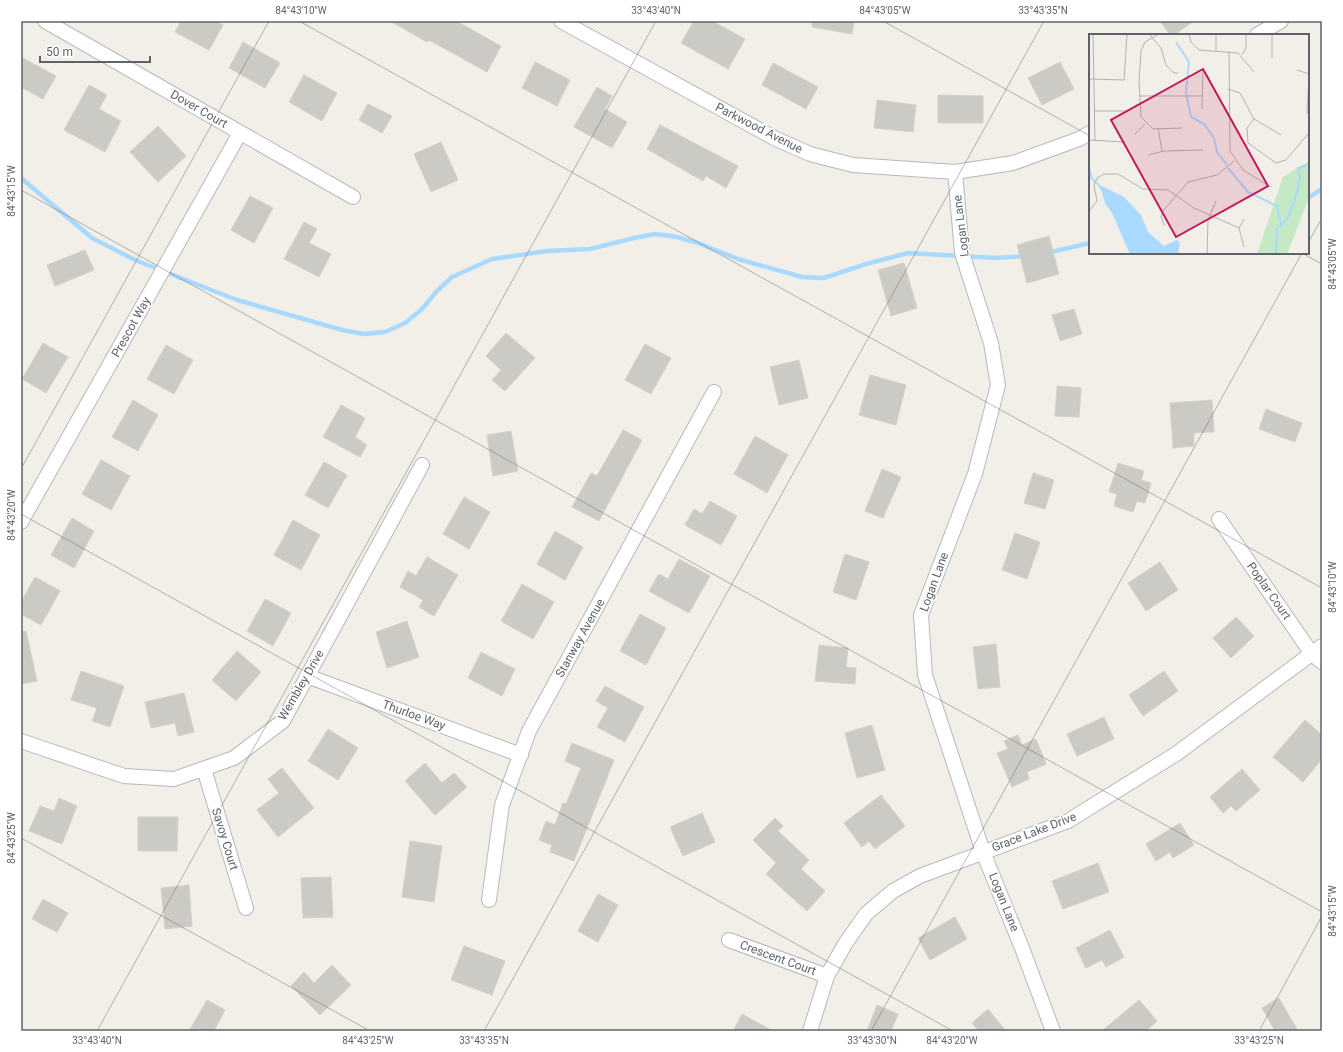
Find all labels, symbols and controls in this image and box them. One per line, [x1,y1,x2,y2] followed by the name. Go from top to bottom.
[275,5,327,16] text: 84°43'10"W
[631,5,681,16] text: 33°43'40"N
[859,5,911,16] text: 84°43'05"W
[1018,5,1068,16] text: 33°43'35"N
[1089,34,1309,254] inset map
[40,38,150,64] scale bar
[46,45,73,59] text: 50 m
[168,87,230,131] street label: Dover Court
[713,100,805,156] street label: Parkwood Avenue
[6,165,17,217] text: 84°43'15"W
[950,194,972,258] street label: Logan Lane
[1327,238,1338,290] text: 84°43'05"W
[109,294,153,360] street label: Prescot Way
[6,489,17,541] text: 84°43'20"W
[917,550,951,614] street label: Logan Lane
[1244,559,1294,623] street label: Poplar Court
[1327,561,1338,613] text: 84°43'10"W
[553,596,607,680] street label: Stanway Avenue
[275,647,327,723] street label: Wembley Drive
[381,697,448,733] street label: Thurloe Way
[209,806,241,872] street label: Savoy Court
[990,809,1078,855] street label: Grace Lake Drive
[6,812,17,864] text: 84°43'25"W
[986,871,1022,933] street label: Logan Lane
[1327,885,1338,937] text: 84°43'15"W
[738,938,818,978] street label: Crescent Court
[72,1035,122,1046] text: 33°43'40"N
[342,1035,394,1046] text: 84°43'25"W
[459,1035,509,1046] text: 33°43'35"N
[847,1035,897,1046] text: 33°43'30"N
[926,1035,978,1046] text: 84°43'20"W
[1234,1035,1284,1046] text: 33°43'25"N

